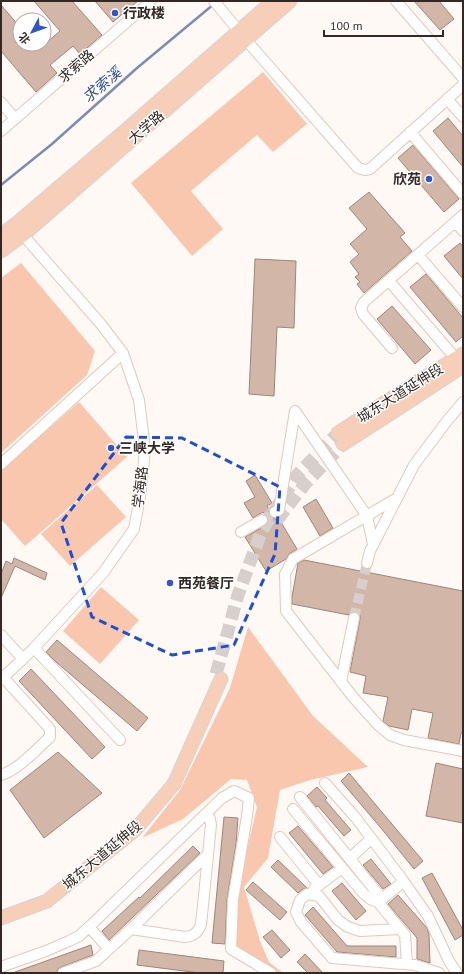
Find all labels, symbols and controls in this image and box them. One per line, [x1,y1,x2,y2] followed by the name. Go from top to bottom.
[123,4,165,22] place label: 行政楼
[110,8,120,18] marker: 行政楼
[12,12,52,52] north arrow
[324,12,443,38] scale bar
[330,18,363,33] text: 100 m
[16,30,33,47] text: 北
[54,45,98,87] street label: 求索路
[78,62,127,106] water label: 求索溪
[124,106,168,148] street label: 大学路
[393,170,421,188] place label: 欣苑
[424,174,434,184] marker: 欣苑
[354,359,446,427] street label: 城东大道延伸段
[119,439,175,457] place label: 三峡大学
[106,443,116,453] marker: 三峡大学
[129,465,151,509] street label: 学海路
[178,574,234,592] place label: 西苑餐厅
[165,578,175,588] marker: 西苑餐厅
[59,817,145,893] street label: 城东大道延伸段

